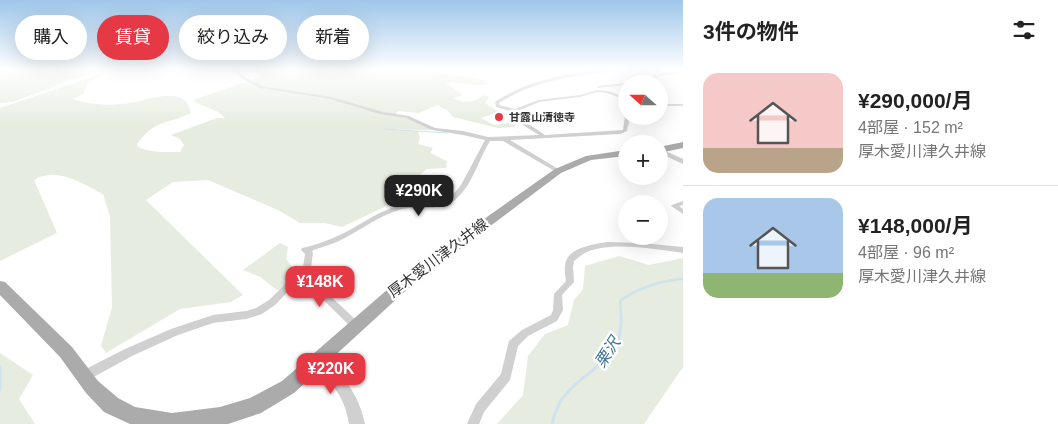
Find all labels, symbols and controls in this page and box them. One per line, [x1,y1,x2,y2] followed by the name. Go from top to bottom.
[15,15,87,60] chip: 購入
[97,15,169,60] chip: 賃貸
[179,15,287,60] chip: 絞り込み
[297,15,369,60] chip: 新着
[1010,16,1038,44] icon: filters
[703,20,799,43] text: 3件の物件
[618,75,668,125] north arrow
[618,75,668,245] map controls
[858,89,972,112] text: ¥290,000/月
[743,93,803,153] icon: home
[493,111,505,123] marker: 甘露山清徳寺
[509,111,575,123] place label: 甘露山清徳寺
[858,119,963,136] text: 4部屋 · 152 m²
[618,135,668,185] button: +
[858,143,986,160] text: 厚木愛川津久井線
[384,174,454,217] pin: ¥290K
[395,182,443,199] text: ¥290K
[618,195,668,245] button: −
[858,214,972,237] text: ¥148,000/月
[385,215,491,301] street label: 厚木愛川津久井線
[743,218,803,278] icon: home
[858,244,954,261] text: 4部屋 · 96 m²
[285,266,355,308] pin: ¥148K
[858,268,986,285] text: 厚木愛川津久井線
[296,273,344,290] text: ¥148K
[592,333,624,370] water label: 栗沢
[296,352,366,395] pin: ¥220K
[307,360,355,377] text: ¥220K

